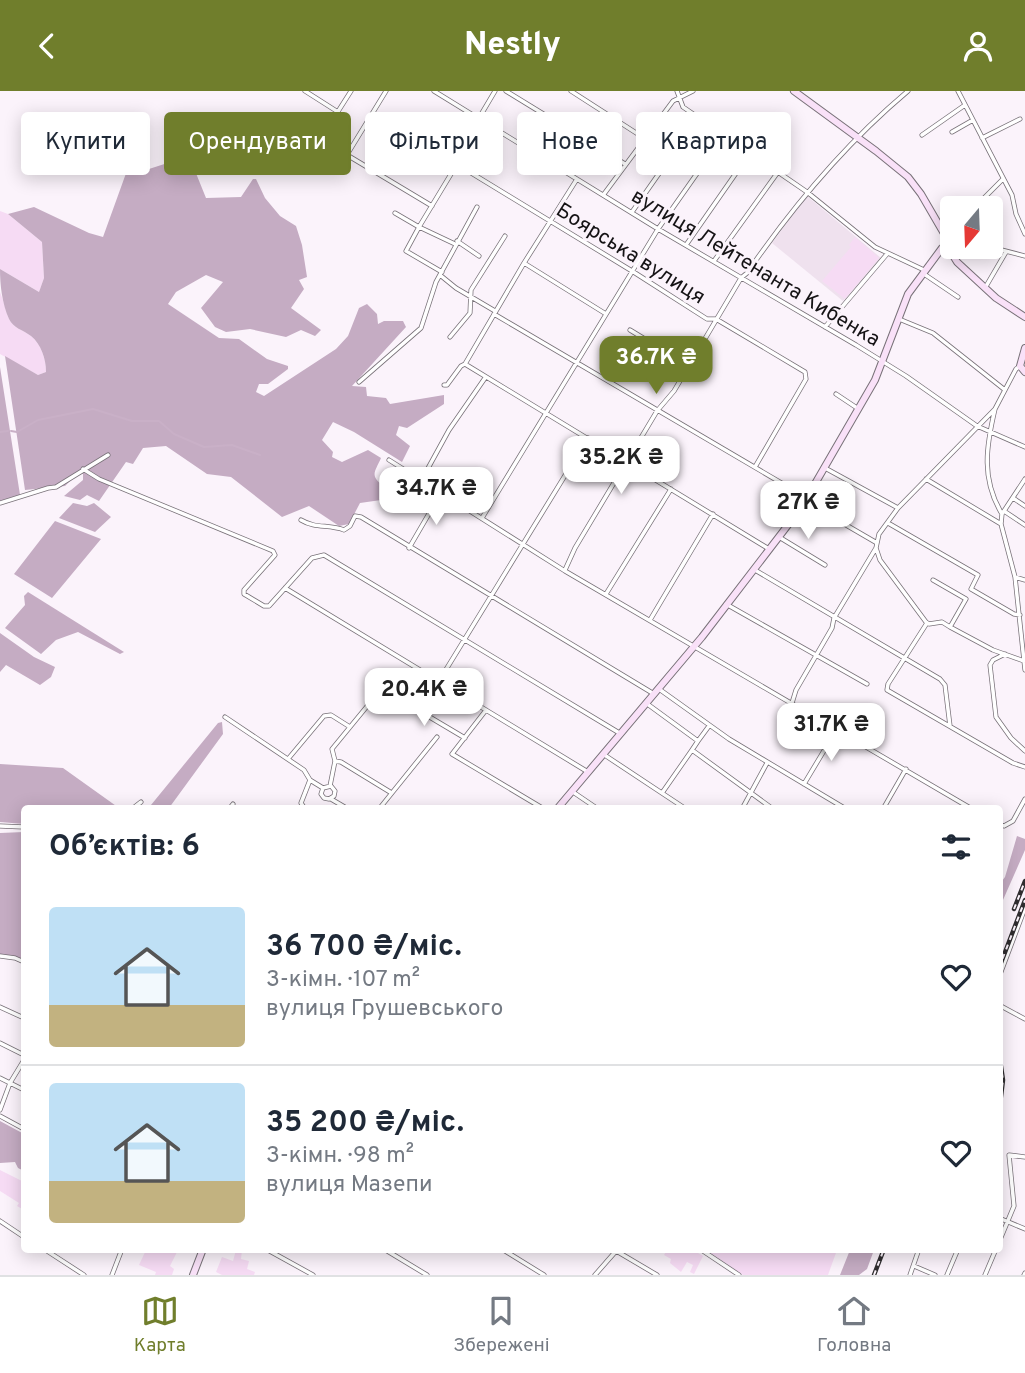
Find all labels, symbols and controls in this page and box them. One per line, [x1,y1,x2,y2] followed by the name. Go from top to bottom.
[464,26,561,66] text: Nestly
[28,27,66,65] icon: back
[959,27,997,65] icon: person
[21,112,150,175] chip: Купити
[164,112,351,175] chip: Орендувати
[365,112,503,175] chip: Фільтри
[517,112,622,175] chip: Нове
[636,112,791,175] chip: Квартира
[626,183,885,353] street label: вулиця Лейтенанта Кибенка
[940,196,1003,259] north arrow
[940,196,1003,259] map controls
[550,197,710,311] street label: Боярська вулиця
[591,337,721,396] pin: 36.7K ₴
[616,344,697,373] text: 36.7K ₴
[556,437,686,496] pin: 35.2K ₴
[579,444,663,473] text: 35.2K ₴
[371,467,501,527] pin: 34.7K ₴
[395,475,477,504] text: 34.7K ₴
[759,482,857,541] pin: 27K ₴
[776,489,840,518] text: 27K ₴
[359,669,489,728] pin: 20.4K ₴
[381,676,467,705] text: 20.4K ₴
[766,703,896,763] pin: 31.7K ₴
[793,711,869,740] text: 31.7K ₴
[937,828,975,866] icon: filters
[49,829,200,866] text: Об’єктів: 6
[266,929,462,966] text: 36 700 ₴/міс.
[105,935,189,1019] icon: home
[937,958,975,996] icon: heart
[266,966,420,995] text: 3-кімн. · 107 m²
[266,995,503,1024] text: вулиця Грушевського
[266,1105,464,1142] text: 35 200 ₴/міс.
[105,1111,189,1195] icon: home
[937,1134,975,1172] icon: heart
[266,1142,414,1171] text: 3-кімн. · 98 m²
[266,1171,433,1200] text: вулиця Мазепи
[134,1292,186,1358] tab: Карта
[453,1292,550,1358] tab: Збережені
[817,1292,891,1358] tab: Головна

